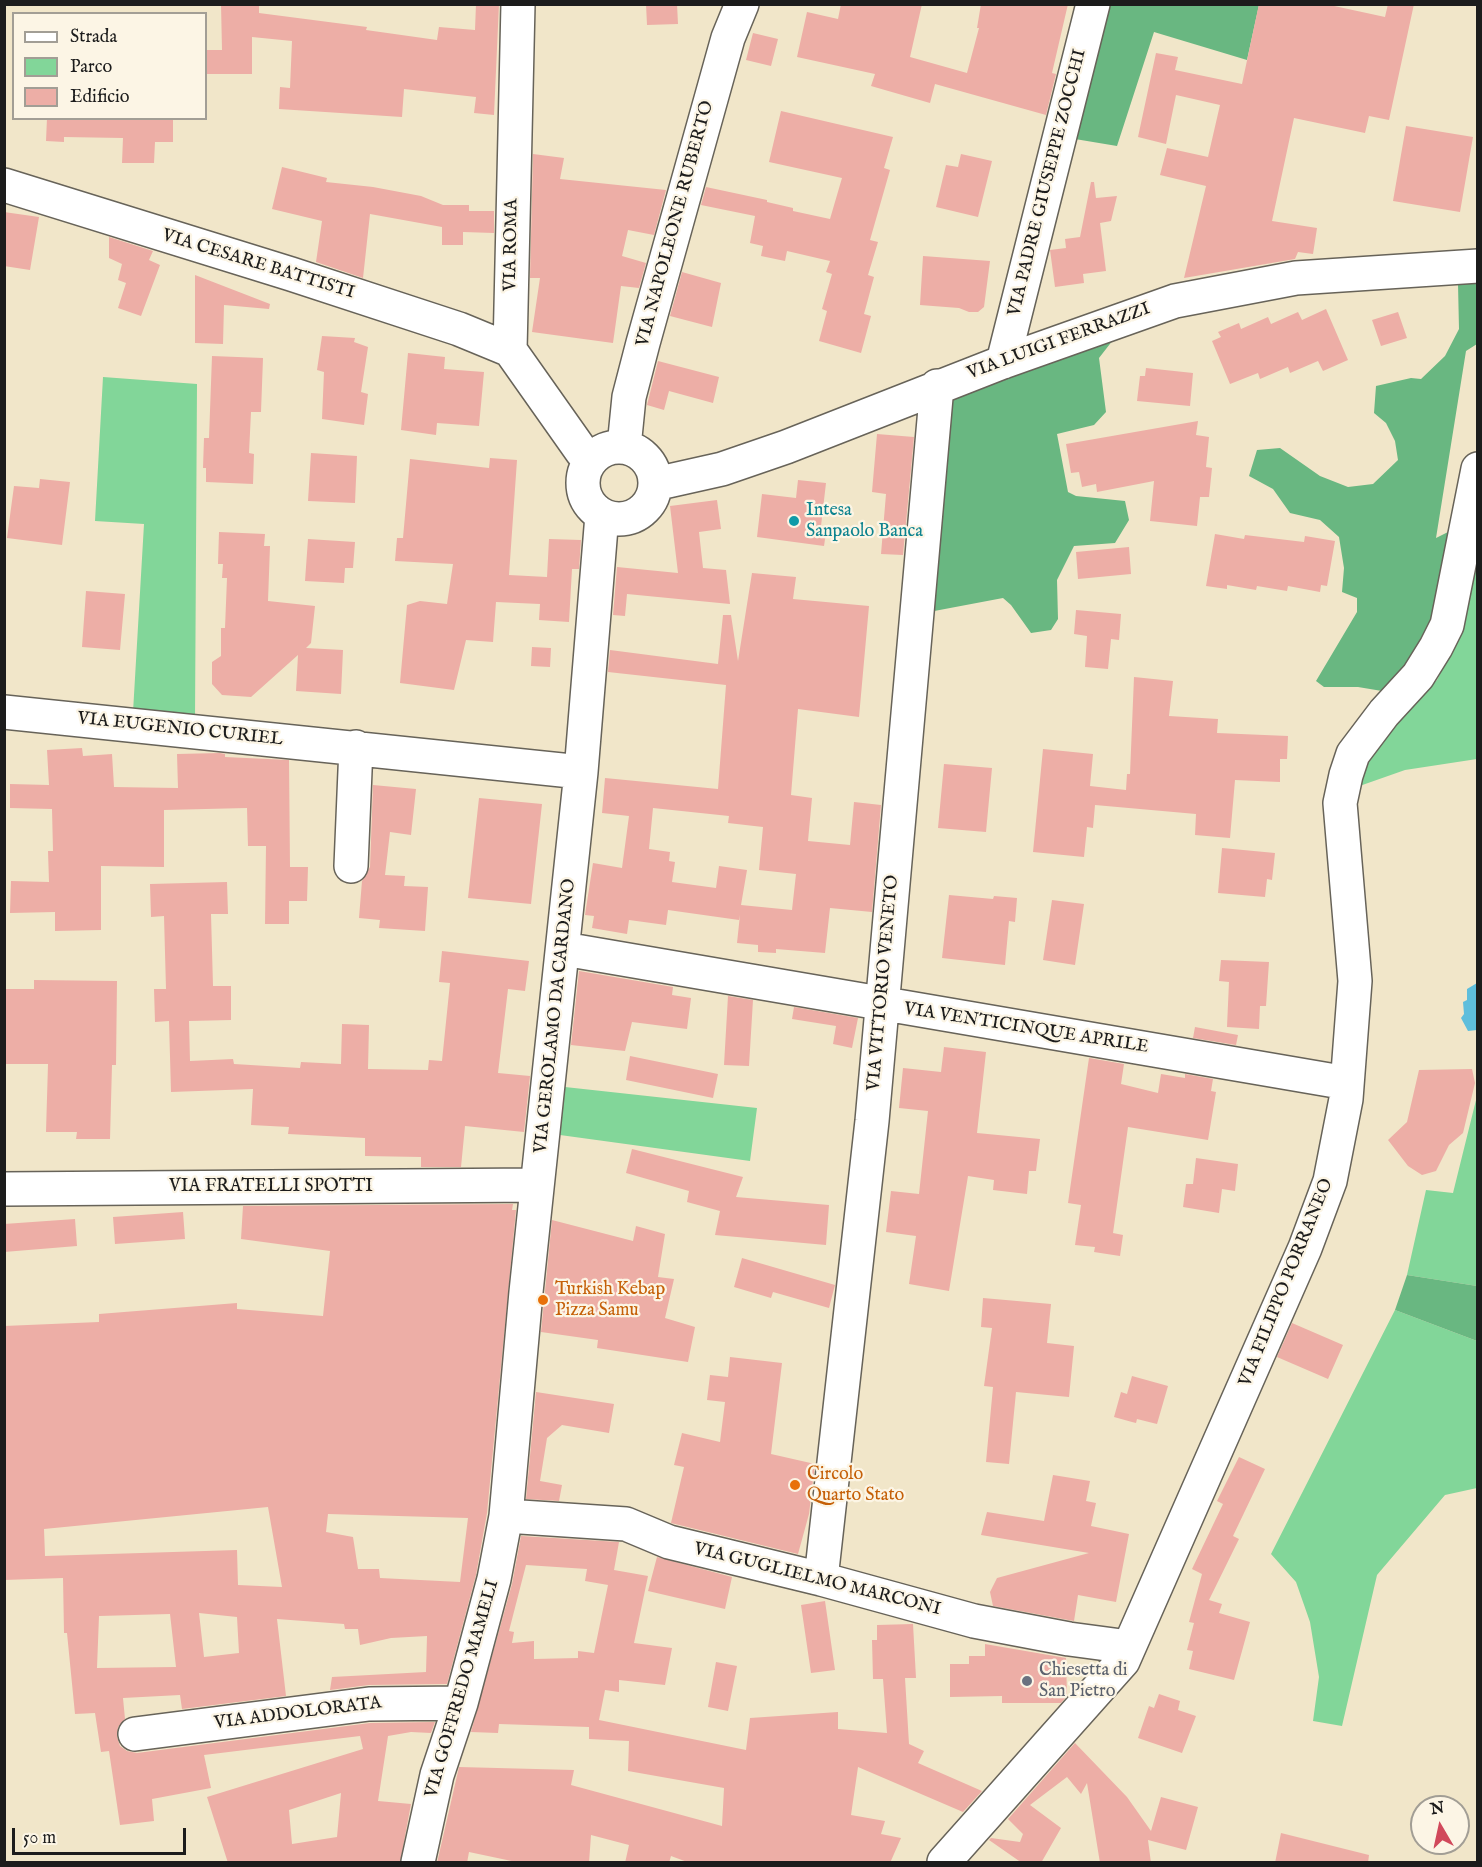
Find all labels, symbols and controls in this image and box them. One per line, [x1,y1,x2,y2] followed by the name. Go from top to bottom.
[12,12,207,120] legend
[70,26,117,49] text: Strada
[1004,47,1092,319] street label: VIA PADRE GIUSEPPE ZOCCHI
[70,56,112,79] text: Parco
[70,86,130,109] text: Edificio
[633,99,719,349] street label: VIA NAPOLEONE RUBERTO
[500,198,524,292] street label: VIA ROMA
[159,225,357,305] street label: VIA CESARE BATTISTI
[965,299,1153,385] street label: VIA LUIGI FERRAZZI
[806,500,923,542] place label: Intesa Sanpaolo Banca
[787,514,801,528] marker: Intesa Sanpaolo Banca
[76,708,284,752] street label: VIA EUGENIO CURIEL
[864,874,904,1092] street label: VIA VITTORIO VENETO
[531,878,581,1154] street label: VIA GEROLAMO DA CARDANO
[902,999,1150,1059] street label: VIA VENTICINQUE APRILE
[169,1176,373,1198] street label: VIA FRATELLI SPOTTI
[1235,1176,1339,1390] street label: VIA FILIPPO PORRANEO
[555,1279,665,1322] place label: Turkish Kebap Pizza Samu
[536,1293,550,1307] marker: Turkish Kebap Pizza Samu
[807,1464,904,1506] place label: Circolo Quarto Stato
[788,1478,802,1492] marker: Circolo Quarto Stato
[691,1539,943,1621] street label: VIA GUGLIELMO MARCONI
[421,1577,505,1801] street label: VIA GOFFREDO MAMELI
[1039,1660,1128,1702] place label: Chiesetta di San Pietro
[1020,1674,1034,1688] marker: Chiesetta di San Pietro
[213,1693,383,1735] street label: VIA ADDOLORATA
[1410,1795,1470,1855] north arrow
[1429,1798,1446,1820] text: N
[15,1816,189,1854] scale bar
[23,1827,56,1850] text: 50 m

